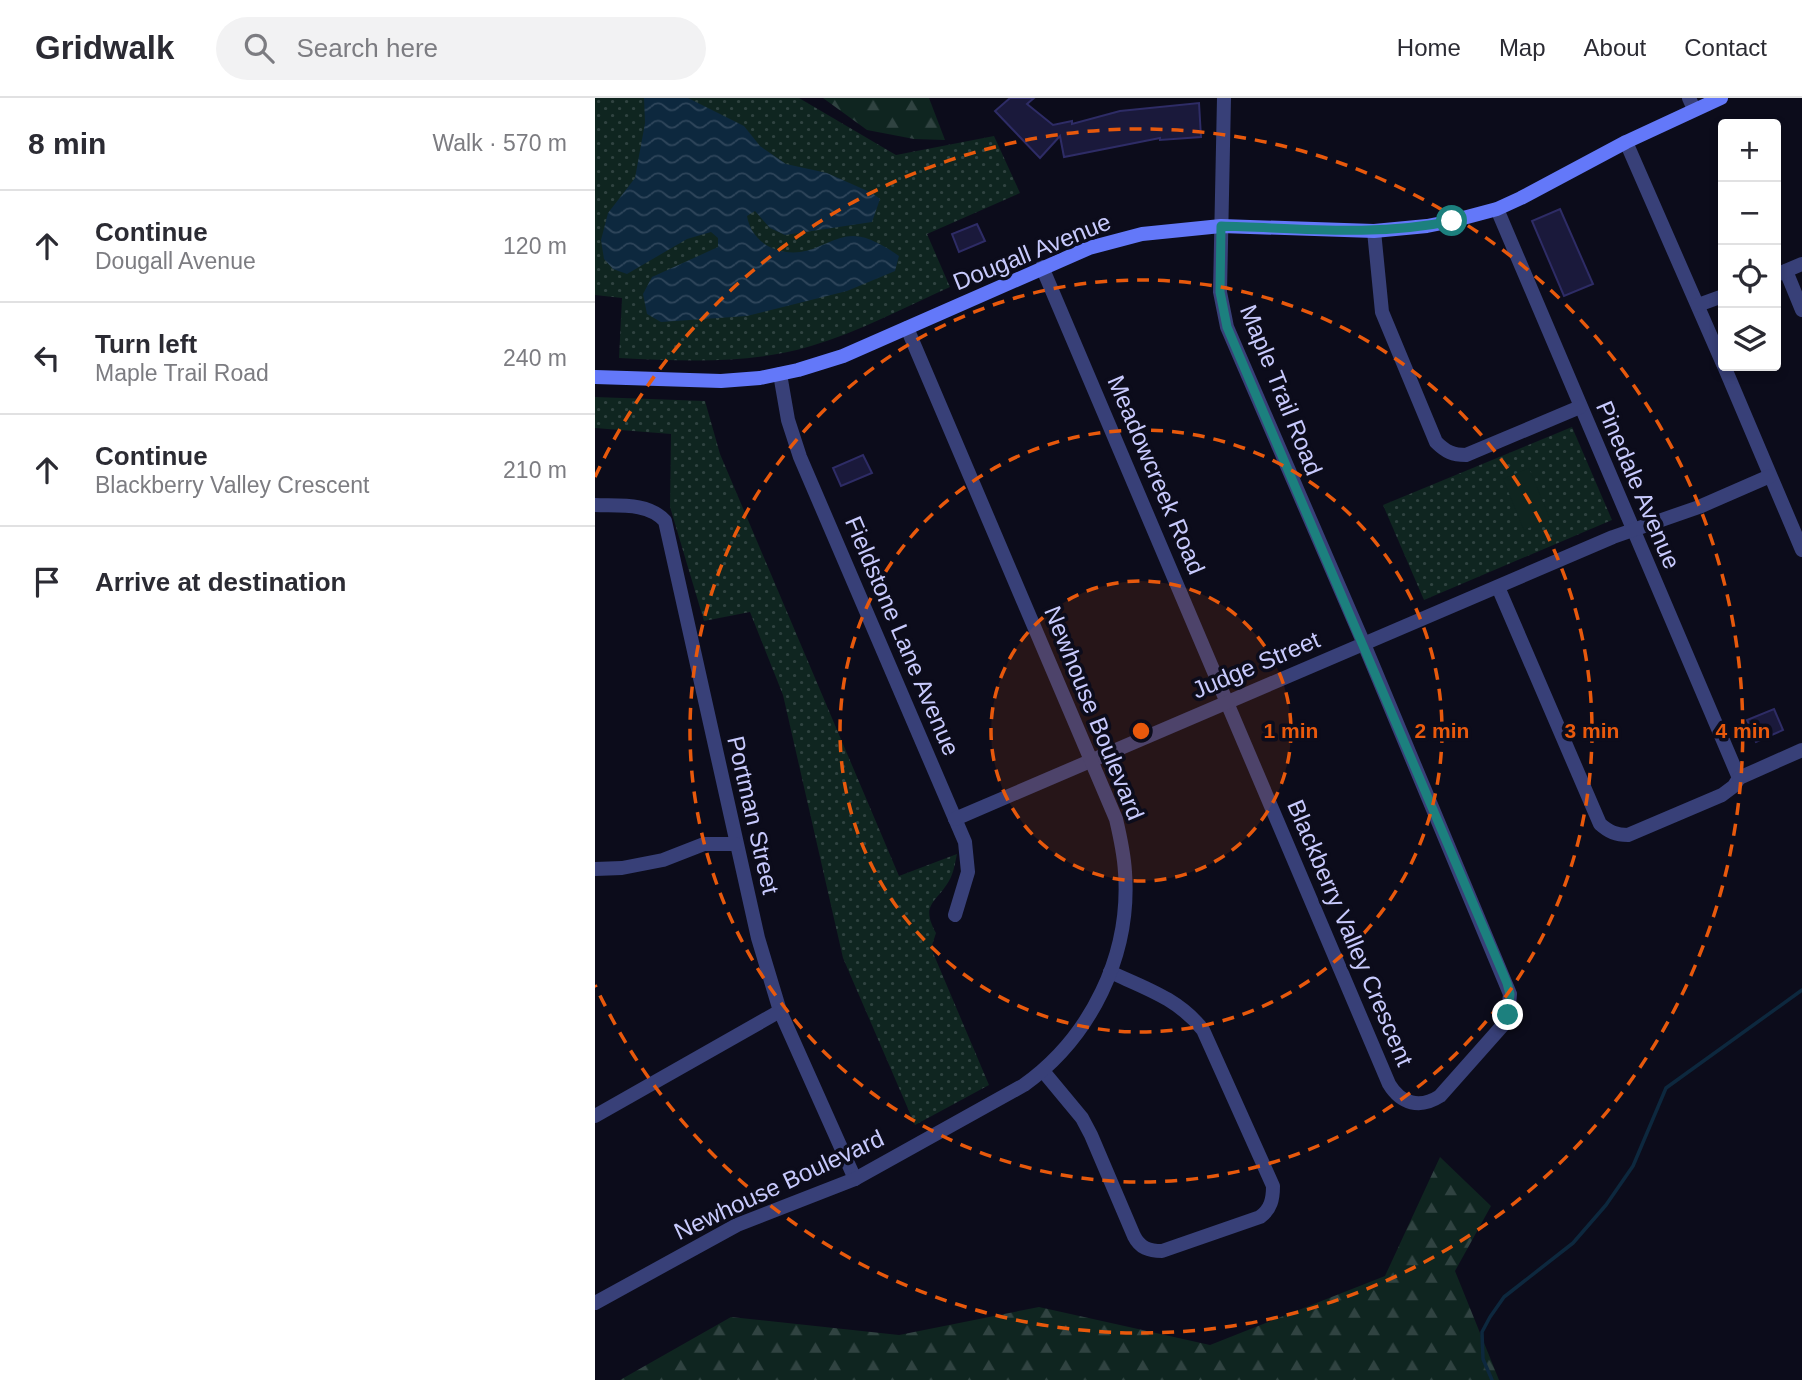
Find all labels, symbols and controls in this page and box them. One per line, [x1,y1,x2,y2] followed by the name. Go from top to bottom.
[216,17,706,80] search box
[35,29,174,66] text: Gridwalk
[240,29,278,67] icon: search
[296,33,438,63] text: Search here
[1397,34,1461,61] text: Home
[1499,34,1546,61] text: Map
[1584,34,1646,61] text: About
[1684,34,1767,61] text: Contact
[1718,119,1781,371] map controls
[1718,119,1781,182] button: +
[28,127,106,160] text: 8 min
[432,130,567,156] text: Walk · 570 m
[1718,182,1781,245] button: −
[1436,205,1467,236] route start
[949,208,1115,295] street label: Dougall Avenue
[95,217,208,247] text: Continue
[28,227,66,265] icon: ahead
[503,233,567,259] text: 120 m
[1718,245,1781,308] button: locate
[95,248,256,274] text: Dougall Avenue
[1235,301,1328,479] street label: Maple Trail Road
[1718,308,1781,371] button: layers
[95,329,197,359] text: Turn left
[28,339,66,377] icon: left
[503,345,567,371] text: 240 m
[95,360,269,386] text: Maple Trail Road
[1102,371,1211,578] street label: Meadowcreek Road
[1591,397,1686,573] street label: Pinedale Avenue
[95,441,208,471] text: Continue
[28,451,66,489] icon: ahead
[503,457,567,483] text: 210 m
[95,472,369,498] text: Blackberry Valley Crescent
[840,512,965,759] street label: Fieldstone Lane Avenue
[28,563,66,601] icon: arrive
[95,567,346,597] text: Arrive at destination
[1039,602,1150,824] street label: Newhouse Boulevard
[1188,625,1324,704] street label: Judge Street
[1129,719,1153,743] centre of rings
[1264,719,1318,742] text: 1 min
[1415,719,1469,742] text: 2 min
[1565,719,1619,742] text: 3 min
[1716,719,1770,742] text: 4 min
[722,733,785,897] street label: Portman Street
[1282,796,1419,1070] street label: Blackberry Valley Crescent
[1492,999,1523,1030] route end
[670,1124,888,1245] street label: Newhouse Boulevard

